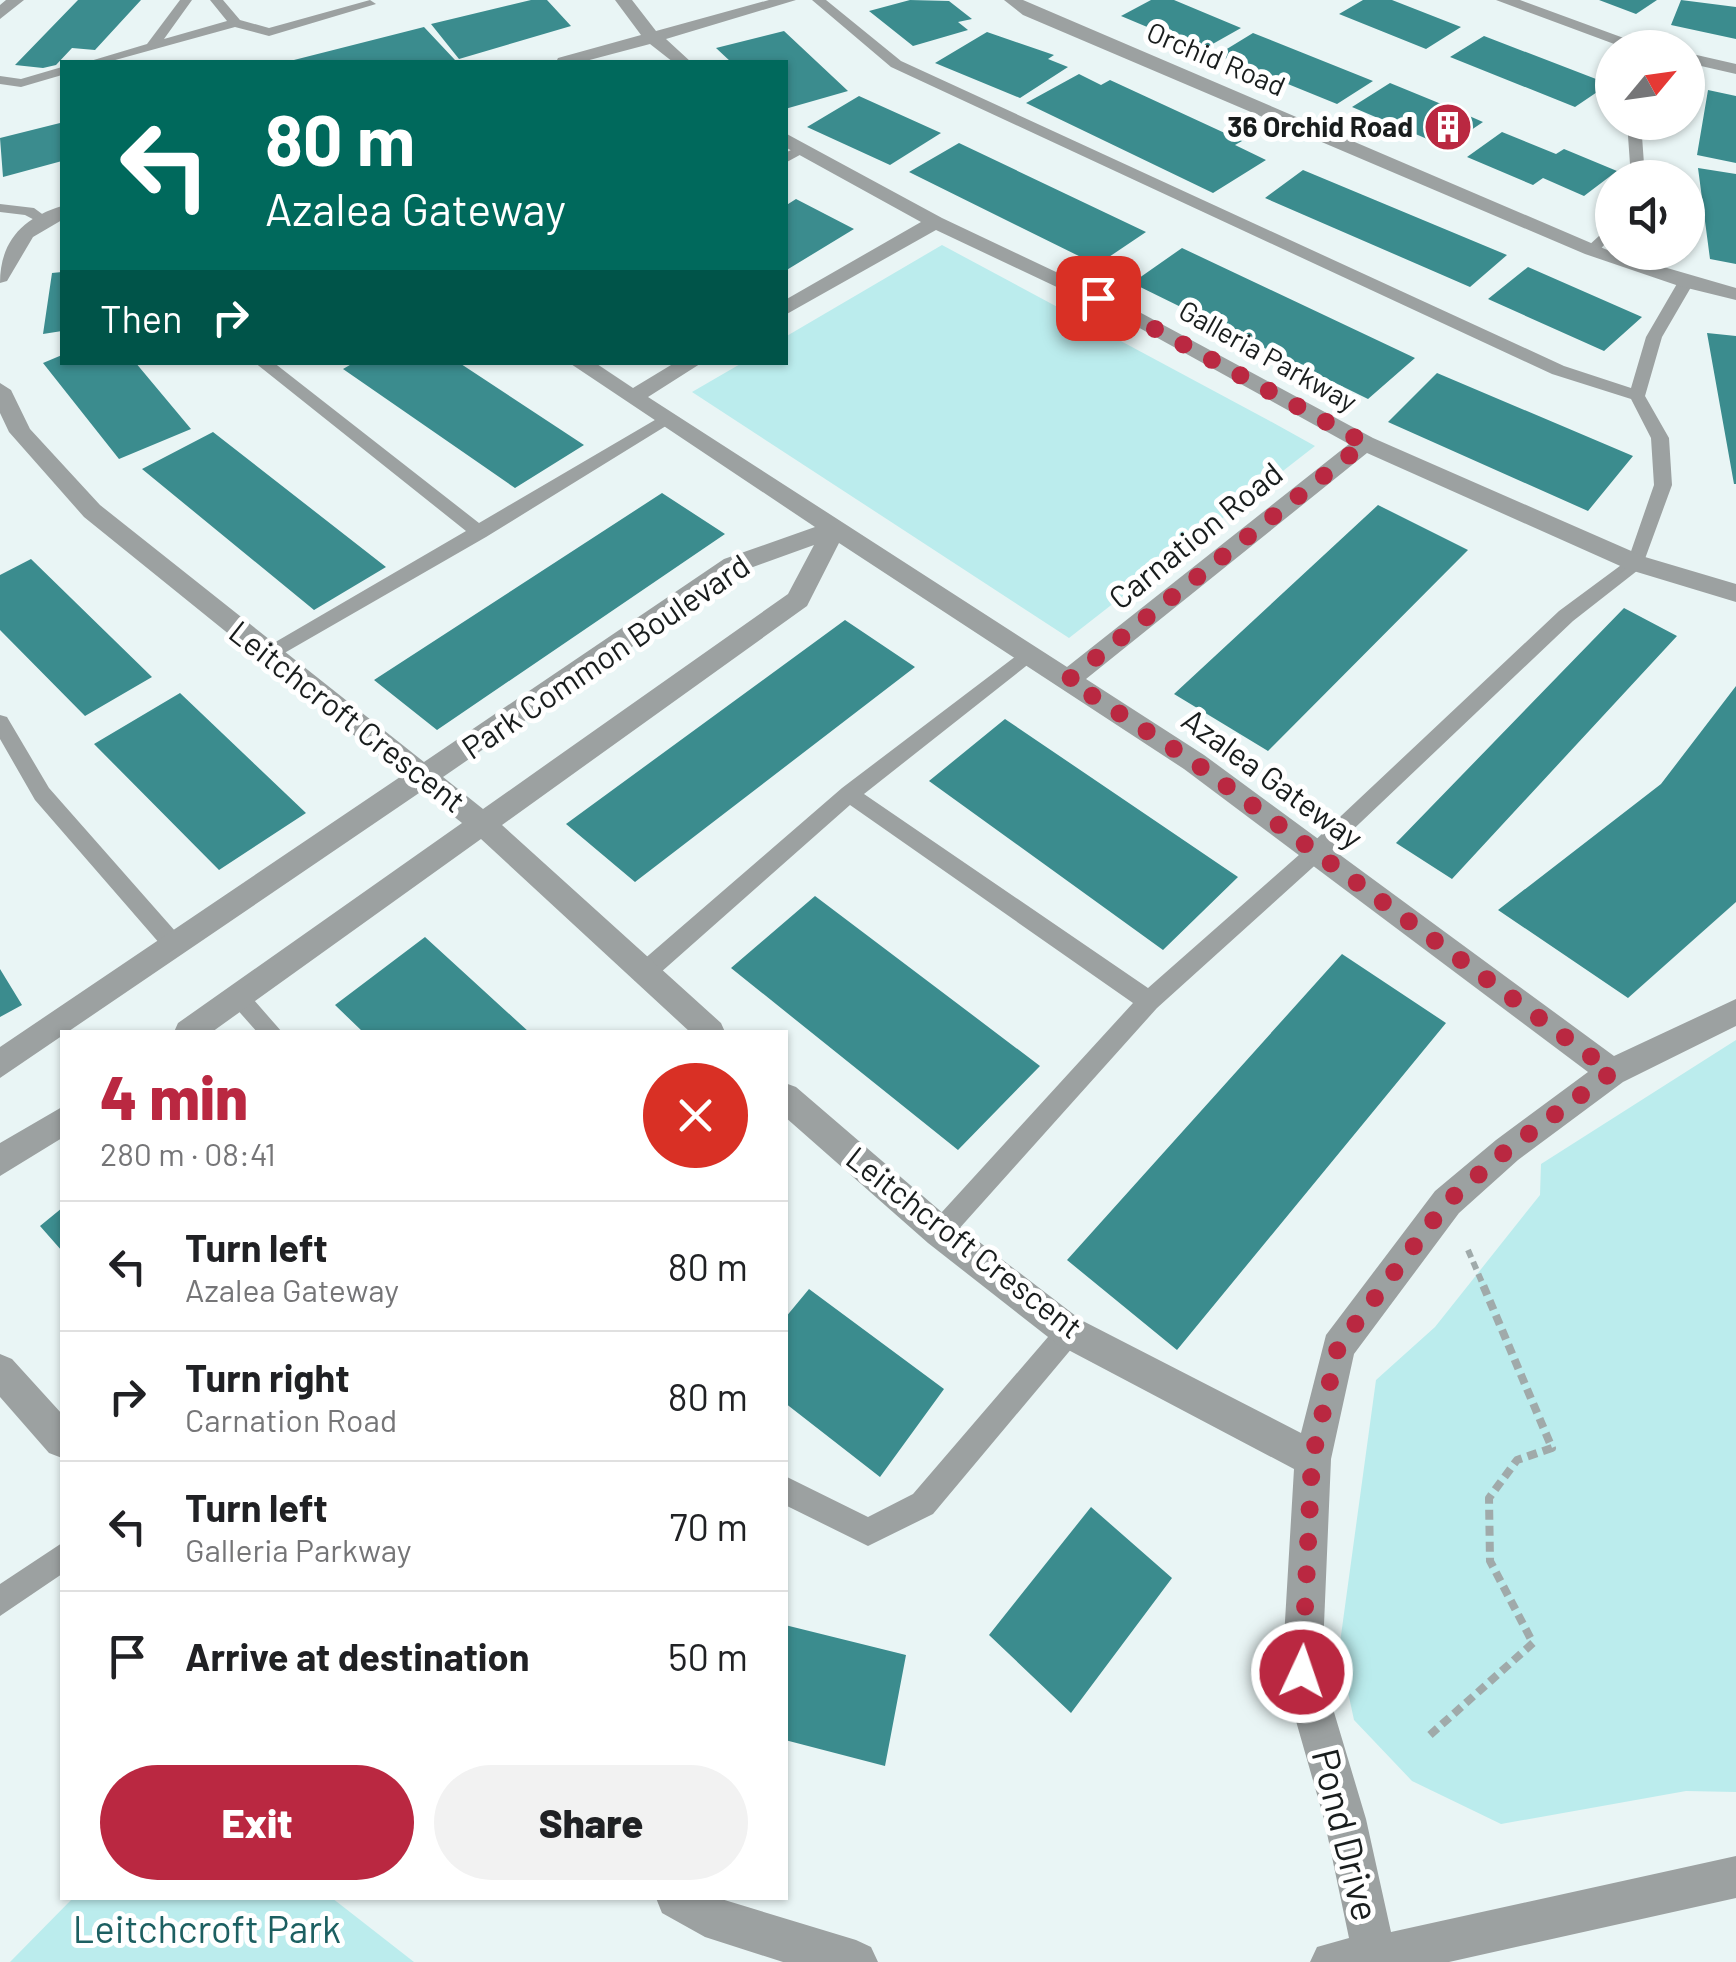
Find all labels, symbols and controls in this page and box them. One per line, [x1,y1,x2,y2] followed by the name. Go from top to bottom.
[1142,14,1291,102] street label: Orchid Road
[1595,30,1705,140] north arrow
[1595,30,1705,270] map controls
[265,96,415,180] text: 80 m
[100,100,230,230] icon: left
[1422,101,1474,153] building icon: 36 Orchid Road
[1227,109,1413,143] place label: 36 Orchid Road
[1595,160,1705,270] button: sound
[265,181,566,235] text: Azalea Gateway
[1056,256,1141,341] pin
[1071,271,1126,326] icon: arrive
[203,290,258,345] icon: right
[1174,292,1364,418] street label: Galleria Parkway
[100,295,183,341] text: Then
[1100,453,1289,616] street label: Carnation Road
[454,545,756,766] street label: Park Common Boulevard
[223,612,474,819] street label: Leitchcroft Crescent
[1175,699,1371,856] street label: Azalea Gateway
[100,1060,248,1132] text: 4 min
[643,1063,748,1168] button: close
[100,1134,276,1172] text: 280 m · 08:41
[840,1138,1091,1345] street label: Leitchcroft Crescent
[185,1224,328,1270] text: Turn left
[100,1239,155,1294] icon: left
[668,1243,748,1289] text: 80 m
[185,1270,399,1308] text: Azalea Gateway
[185,1354,350,1400] text: Turn right
[100,1369,155,1424] icon: right
[668,1373,748,1419] text: 80 m
[185,1400,397,1438] text: Carnation Road
[185,1484,328,1530] text: Turn left
[100,1499,155,1554] icon: left
[670,1503,748,1549] text: 70 m
[185,1530,412,1568] text: Galleria Parkway
[1250,1620,1354,1724] position arrow
[100,1629,155,1684] icon: arrive
[185,1633,530,1679] text: Arrive at destination
[668,1633,748,1679] text: 50 m
[1303,1744,1391,1925] street label: Pond Drive
[100,1765,414,1880] button: Exit
[434,1765,748,1880] button: Share
[73,1905,341,1951] park label: Leitchcroft Park

